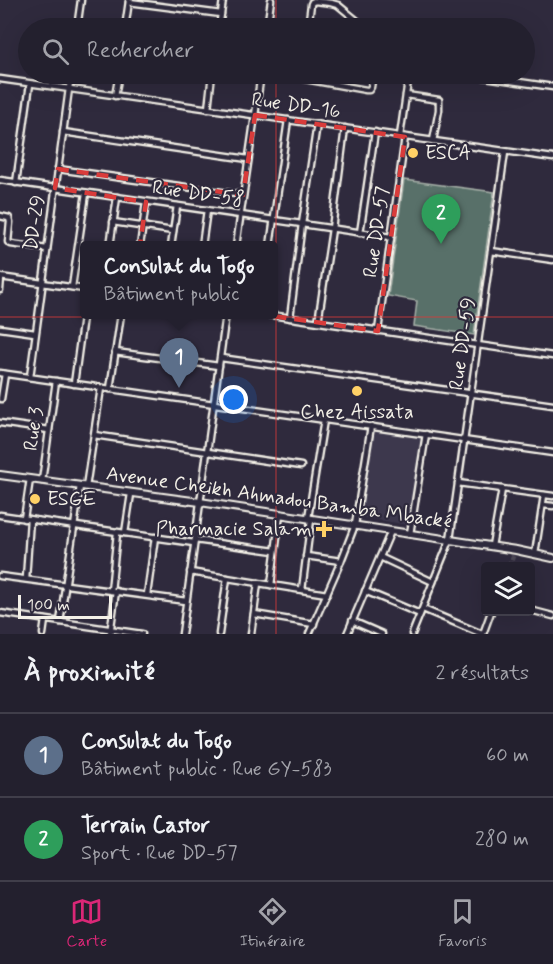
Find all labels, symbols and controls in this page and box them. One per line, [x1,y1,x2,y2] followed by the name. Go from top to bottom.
[18,18,535,84] search box
[39,35,72,68] icon: search
[87,37,194,65] text: Rechercher
[250,86,342,126] street label: Rue DD-16
[425,140,471,167] place label: ESCA
[406,146,420,160] marker: ESCA
[150,174,246,214] street label: Rue DD-58
[357,185,397,279] street label: Rue DD-57
[18,193,52,253] street label: DD-29
[422,194,460,244] pin: 2
[80,241,278,319] popup
[104,253,254,281] text: Consulat du Togo
[104,281,239,308] text: Bâtiment public
[443,296,483,392] street label: Rue DD-59
[160,338,198,388] pin: 1
[350,384,364,398] marker: Chez Aissata
[219,385,248,414] your location
[300,399,414,426] place label: Chez Aissata
[18,405,50,453] street label: Rue 3
[104,460,454,536] street label: Avenue Cheikh Ahmadou Bamba Mbacké
[47,486,96,513] place label: ESGE
[28,492,42,506] marker: ESGE
[156,516,312,543] place label: Pharmacie Salam
[317,522,331,536] marker: Pharmacie Salam
[481,562,535,616] map controls
[481,562,535,616] button: layers
[18,592,112,620] scale bar
[27,595,70,616] text: 100 m
[24,656,155,690] text: À proximité
[436,660,529,687] text: 2 résultats
[81,728,232,756] text: Consulat du Togo
[39,742,48,769] text: 1
[486,742,529,769] text: 60 m
[81,756,332,783] text: Bâtiment public · Rue GY-583
[81,812,210,840] text: Terrain Castor
[39,826,48,853] text: 2
[475,826,529,853] text: 280 m
[81,840,238,867] text: Sport · Rue DD-57
[66,895,107,952] tab: Carte
[240,895,306,952] tab: Itinéraire
[438,895,487,952] tab: Favoris

